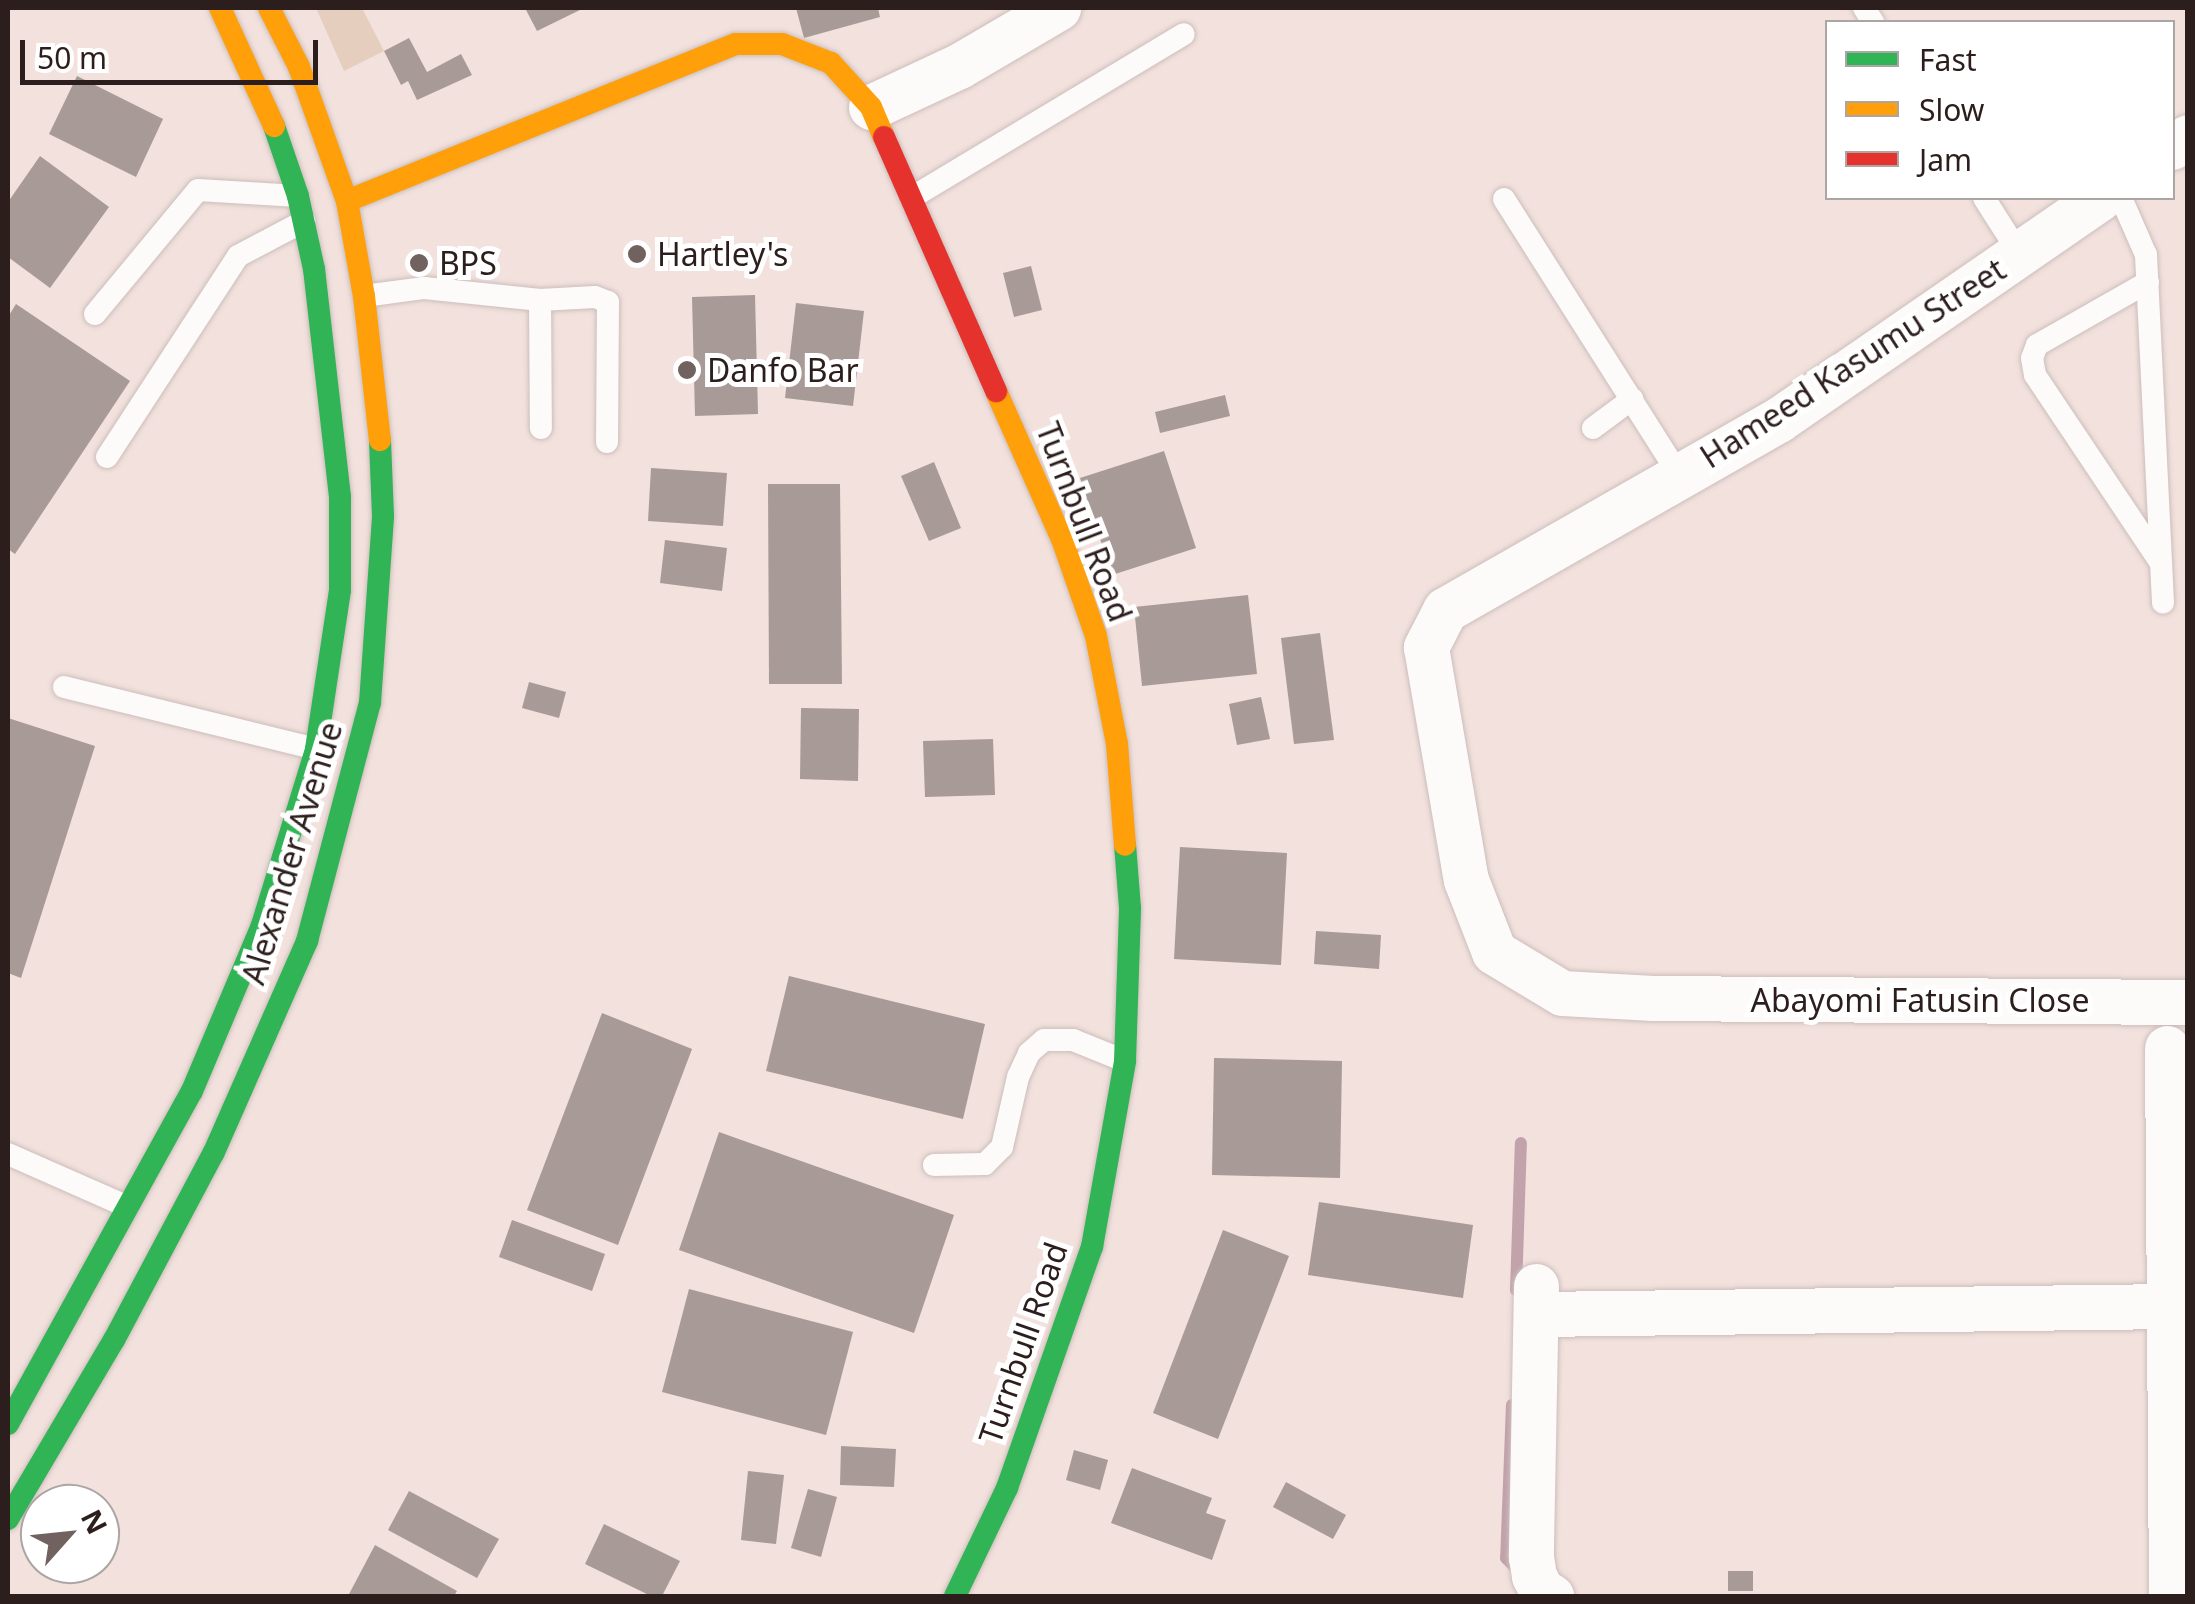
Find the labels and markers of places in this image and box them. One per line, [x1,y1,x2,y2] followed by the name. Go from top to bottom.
[657,235,788,273] place label: Hartley's
[626,243,648,265] marker: Hartley's
[439,244,497,282] place label: BPS
[408,252,430,274] marker: BPS
[707,351,859,389] place label: Danfo Bar
[676,359,698,381] marker: Danfo Bar

